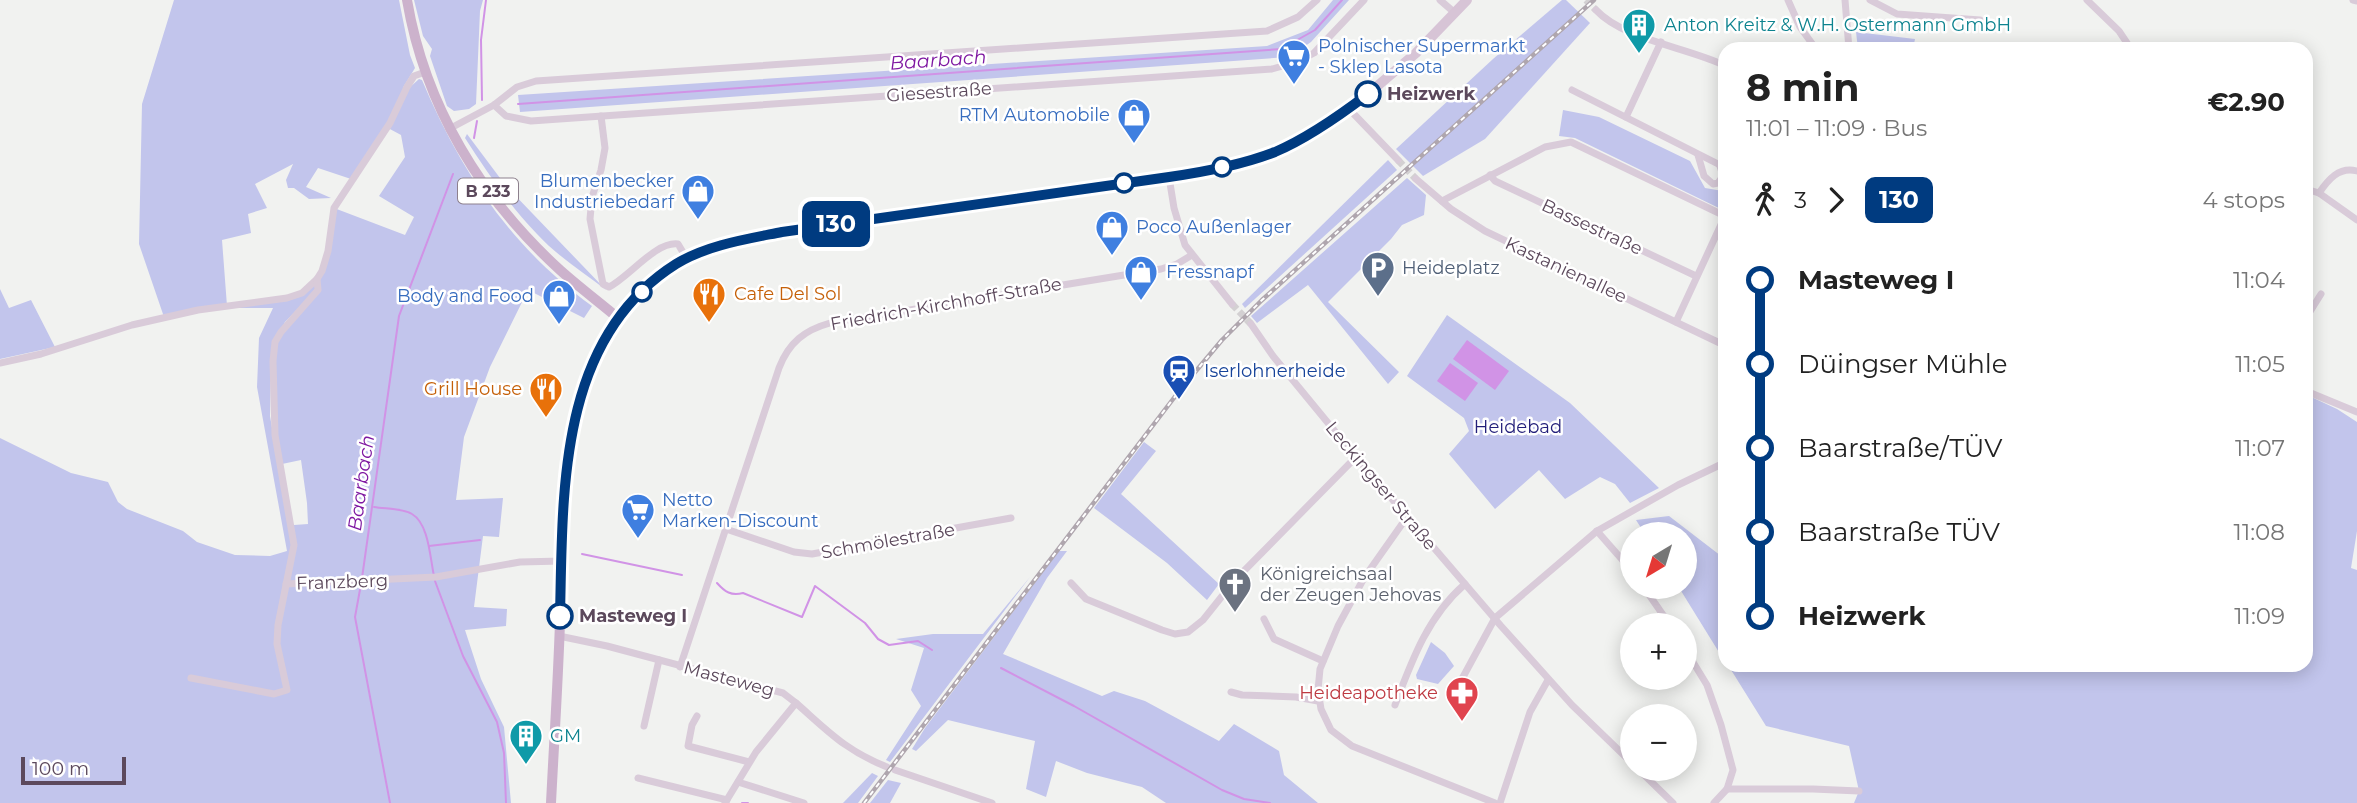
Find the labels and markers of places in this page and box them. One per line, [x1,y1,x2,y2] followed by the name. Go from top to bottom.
[1620,6,1658,55] building icon: Anton Kreitz & W.H. Ostermann GmbH
[1664,14,2011,36] place label: Anton Kreitz & W.H. Ostermann GmbH
[1318,35,1526,78] place label: Polnischer Supermarkt - Sklep Lasota
[1275,37,1313,86] supermarket icon: Polnischer Supermarkt - Sklep Lasota
[1355,81,1381,107] marker: Heizwerk
[1387,83,1476,105] place label: Heizwerk
[1115,96,1153,145] shop icon: RTM Automobile
[959,104,1110,126] place label: RTM Automobile
[1212,157,1232,177] unlabelled marker
[534,170,675,213] place label: Blumenbecker Industriebedarf
[679,172,717,221] shop icon: Blumenbecker Industriebedarf
[1114,173,1134,193] unlabelled marker
[1093,208,1131,257] shop icon: Poco Außenlager
[1136,216,1292,238] place label: Poco Außenlager
[1359,249,1397,298] parking icon: Heideplatz
[1122,253,1160,302] shop icon: Fressnapf
[1402,257,1500,279] place label: Heideplatz
[1166,261,1255,283] place label: Fressnapf
[690,275,728,324] restaurant icon: Cafe Del Sol
[540,277,578,326] shop icon: Body and Food
[632,282,652,302] unlabelled marker
[734,283,841,305] place label: Cafe Del Sol
[397,285,534,307] place label: Body and Food
[1160,352,1198,401] station icon: Iserlohnerheide
[1204,360,1346,382] place label: Iserlohnerheide
[527,370,565,419] restaurant icon: Grill House
[424,378,522,400] place label: Grill House
[662,489,819,532] place label: Netto Marken-Discount
[619,491,657,540] supermarket icon: Netto Marken-Discount
[1260,563,1442,606] place label: Königreichsaal der Zeugen Jehovas
[1216,565,1254,614] church icon: Königreichsaal der Zeugen Jehovas
[547,603,573,629] marker: Masteweg I
[579,605,687,627] place label: Masteweg I
[1443,674,1481,723] pharmacy icon: Heideapotheke
[1299,682,1438,704] place label: Heideapotheke
[507,717,545,766] building icon: GM
[550,725,581,747] place label: GM

